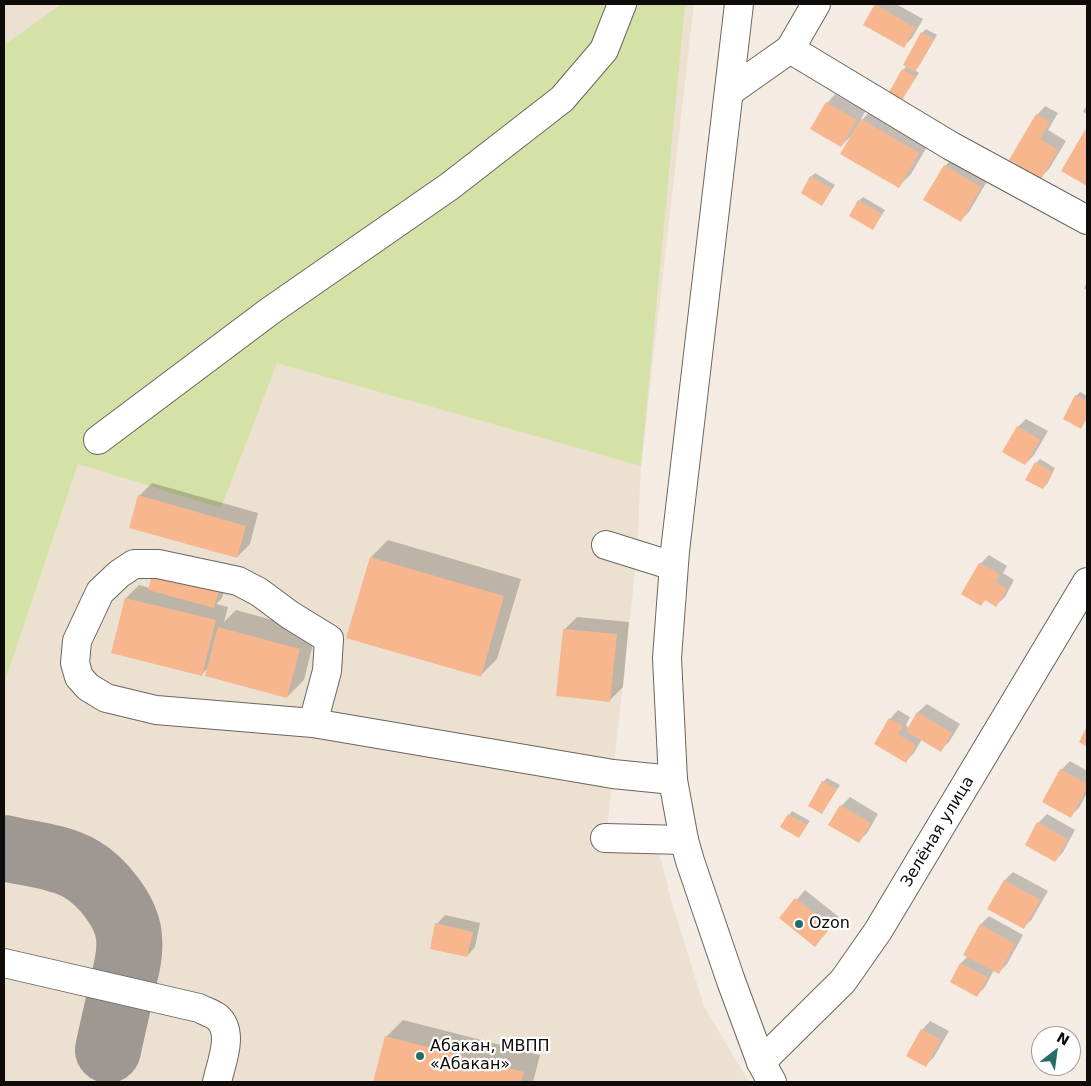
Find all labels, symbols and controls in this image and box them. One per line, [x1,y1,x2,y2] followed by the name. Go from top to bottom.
[897,773,979,891] street label: Зелёная улица
[809,914,850,934] place label: Ozon
[793,918,805,930] marker: Ozon
[1031,1026,1081,1076] north arrow
[1054,1029,1072,1049] text: N
[430,1037,550,1075] place label: Абакан, МВПП «Абакан»
[414,1050,426,1062] marker: Абакан, МВПП «Абакан»

